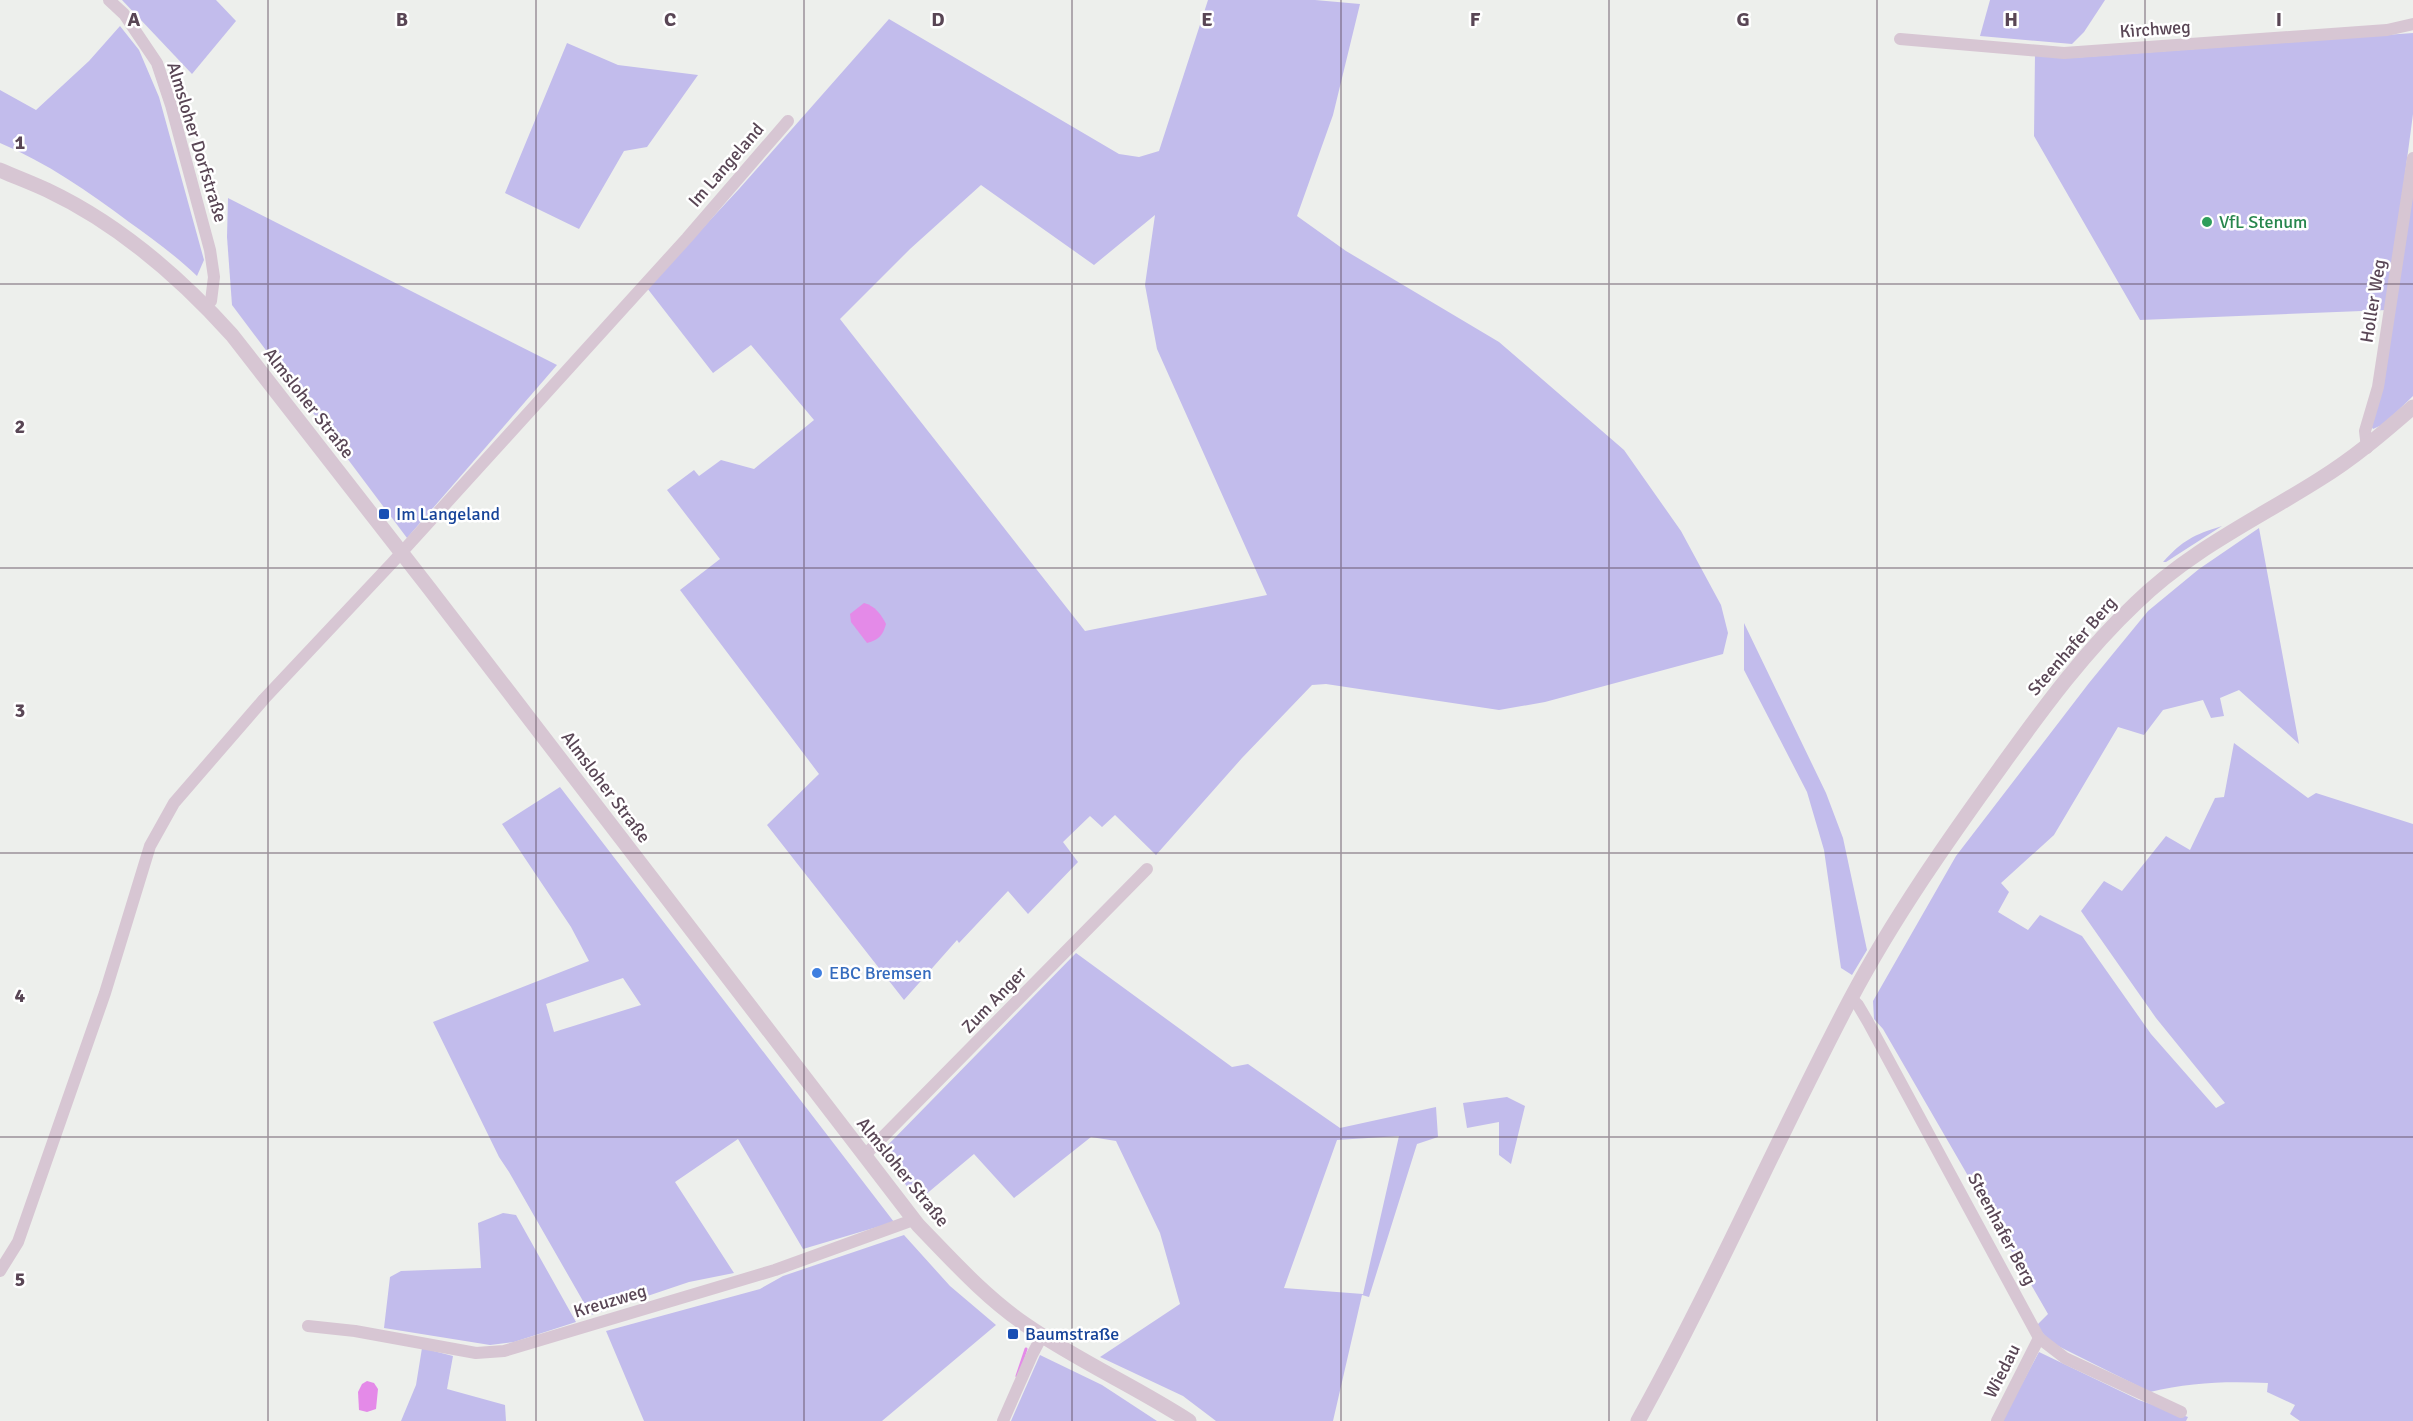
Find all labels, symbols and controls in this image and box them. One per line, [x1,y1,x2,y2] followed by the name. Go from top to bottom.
[128,7,141,32] text: A
[396,7,408,32] text: B
[664,7,676,32] text: C
[931,7,945,32] text: D
[1201,7,1213,32] text: E
[1470,7,1481,32] text: F
[1736,7,1750,32] text: G
[2004,7,2018,32] text: H
[2276,7,2282,32] text: I
[2119,16,2191,42] street label: Kirchweg
[162,59,232,225] street label: Almsloher Dorfstraße
[684,119,768,211] street label: Im Langeland
[15,130,26,155] text: 1
[2219,211,2307,233] place label: VfL Stenum
[2200,215,2214,229] marker: VfL Stenum
[2356,258,2390,344] street label: Holler Weg
[259,343,359,463] street label: Almsloher Straße
[15,414,25,439] text: 2
[396,503,500,525] place label: Im Langeland
[377,507,391,521] marker: Im Langeland
[2023,592,2121,700] street label: Steenhafer Berg
[15,698,25,723] text: 3
[557,727,655,847] street label: Almsloher Straße
[829,962,932,984] place label: EBC Bremsen
[957,962,1031,1038] street label: Zum Anger
[810,966,824,980] marker: EBC Bremsen
[15,983,26,1008] text: 4
[852,1113,954,1231] street label: Almsloher Straße
[1963,1169,2041,1289] street label: Steenhafer Berg
[15,1267,25,1292] text: 5
[571,1279,649,1323] street label: Kreuzweg
[1025,1323,1119,1345] place label: Baumstraße
[1006,1327,1020,1341] marker: Baumstraße
[1979,1340,2025,1402] street label: Wiedau

